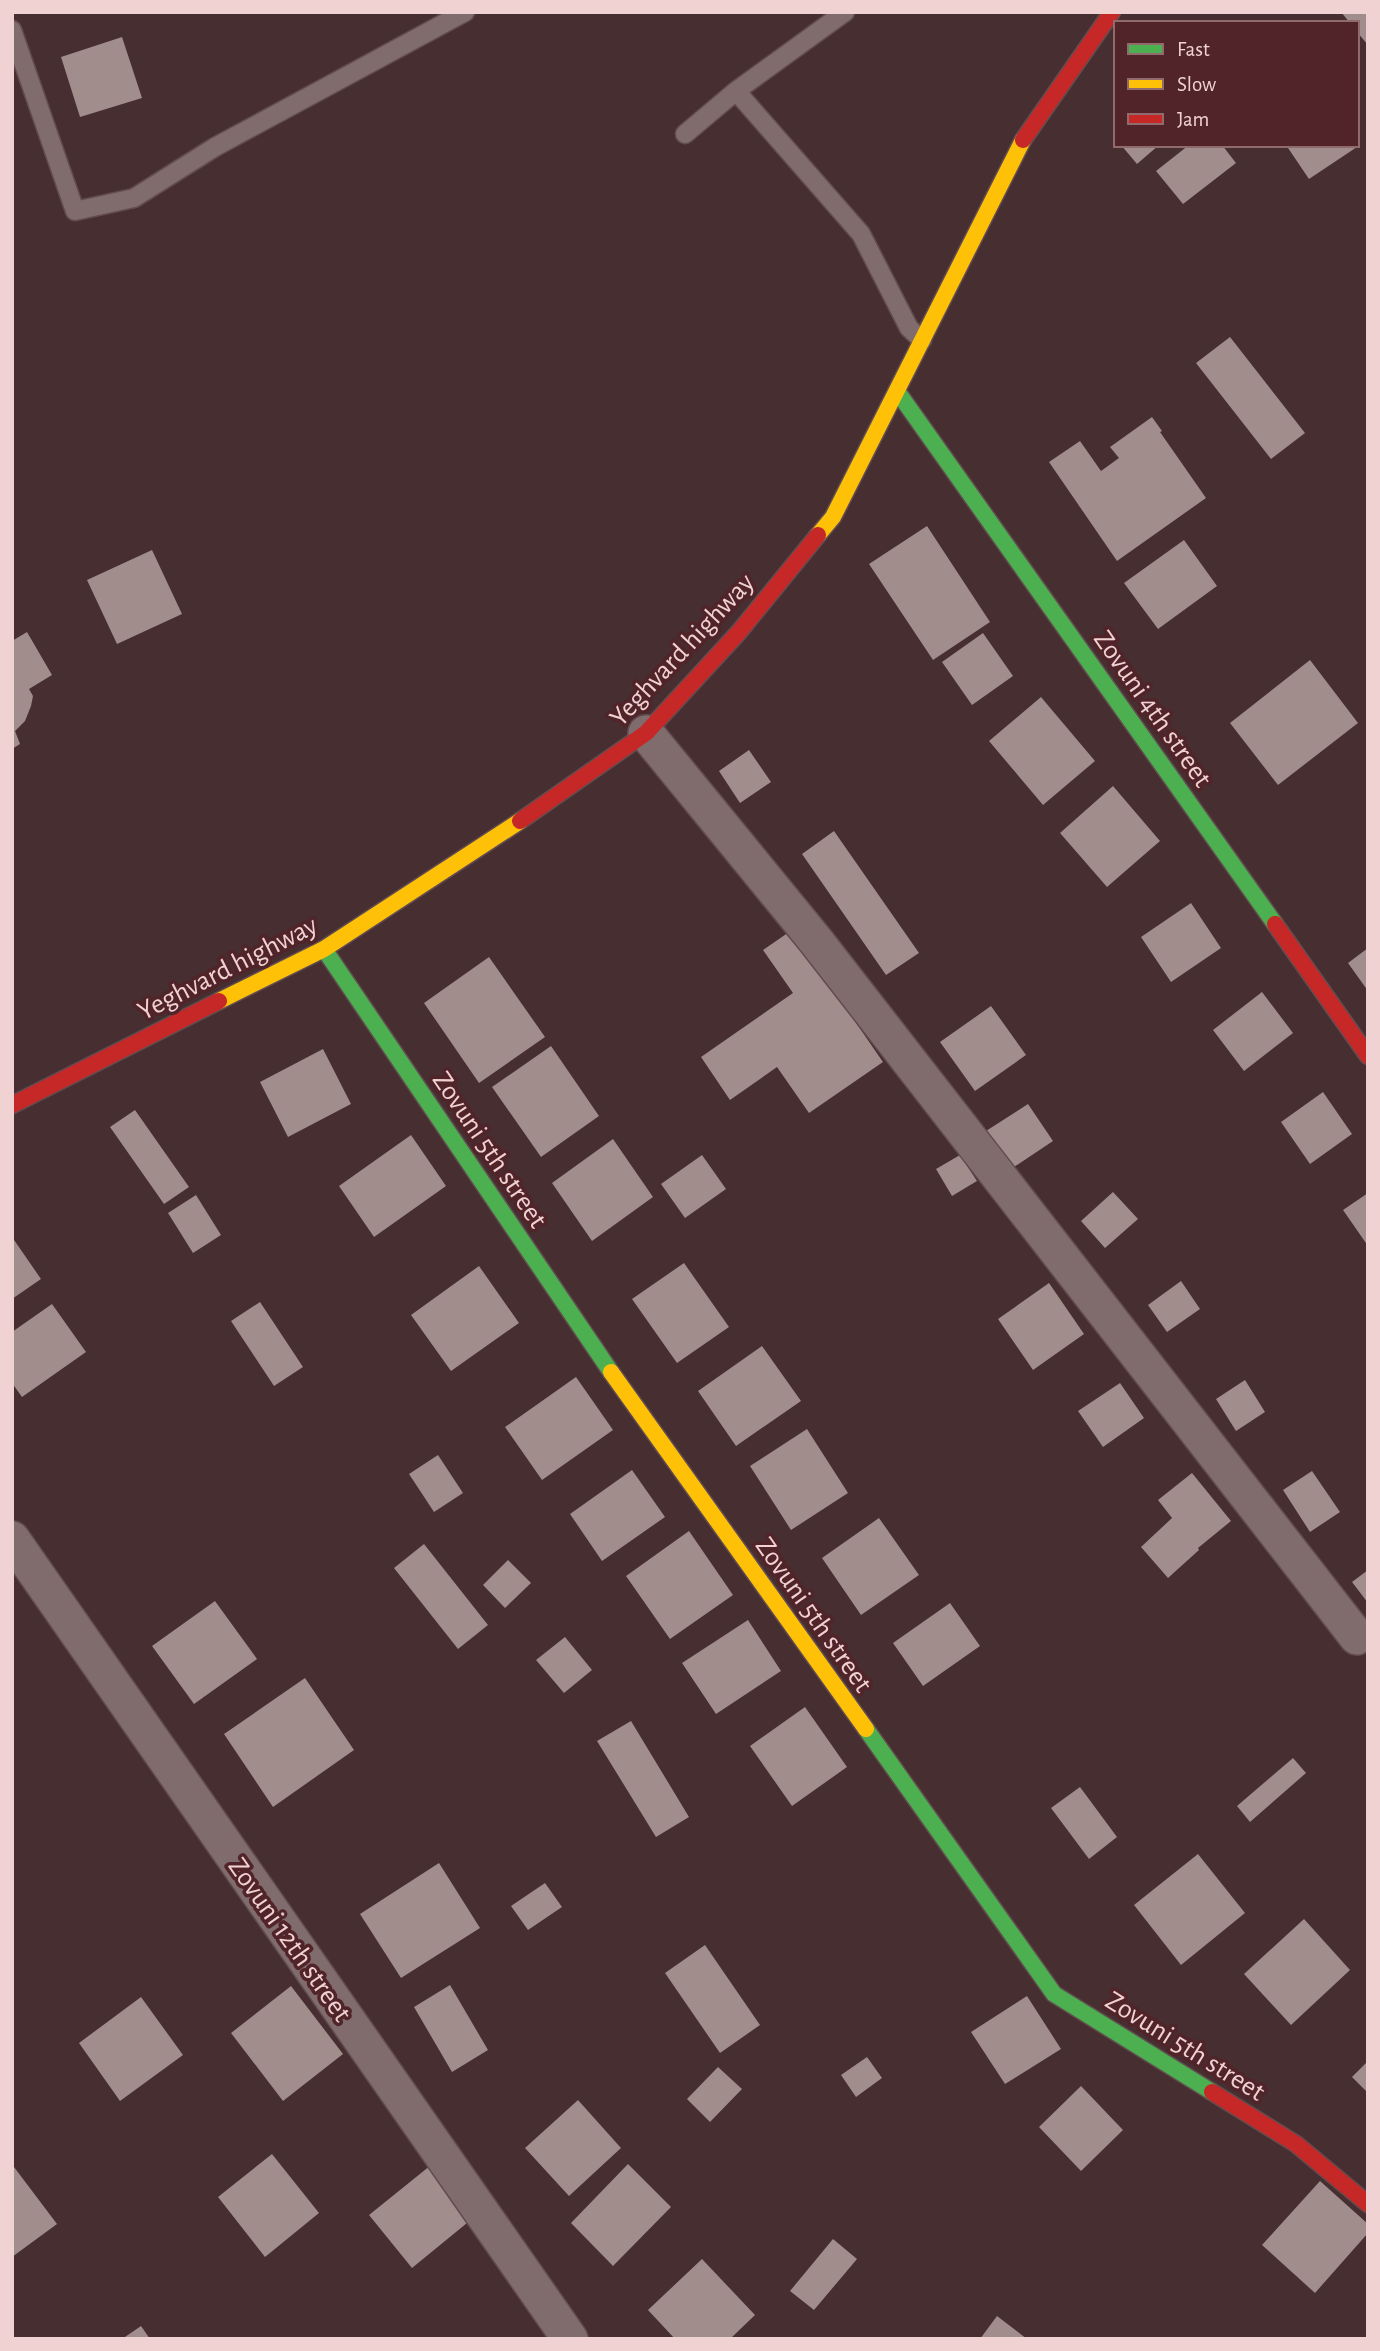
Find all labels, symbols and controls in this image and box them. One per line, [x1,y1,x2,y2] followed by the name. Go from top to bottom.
[1114,21,1359,147] legend
[1177,39,1210,60] text: Fast
[1177,74,1216,95] text: Slow
[1177,109,1209,130] text: Jam
[605,569,760,732] street label: Yeghvard highway
[1088,626,1217,792] street label: Zovuni 4th street
[134,911,322,1026] street label: Yeghvard highway
[427,1067,552,1233] street label: Zovuni 5th street
[750,1533,877,1698] street label: Zovuni 5th street
[223,1853,356,2027] street label: Zovuni 12th street
[1100,1987,1270,2107] street label: Zovuni 5th street

